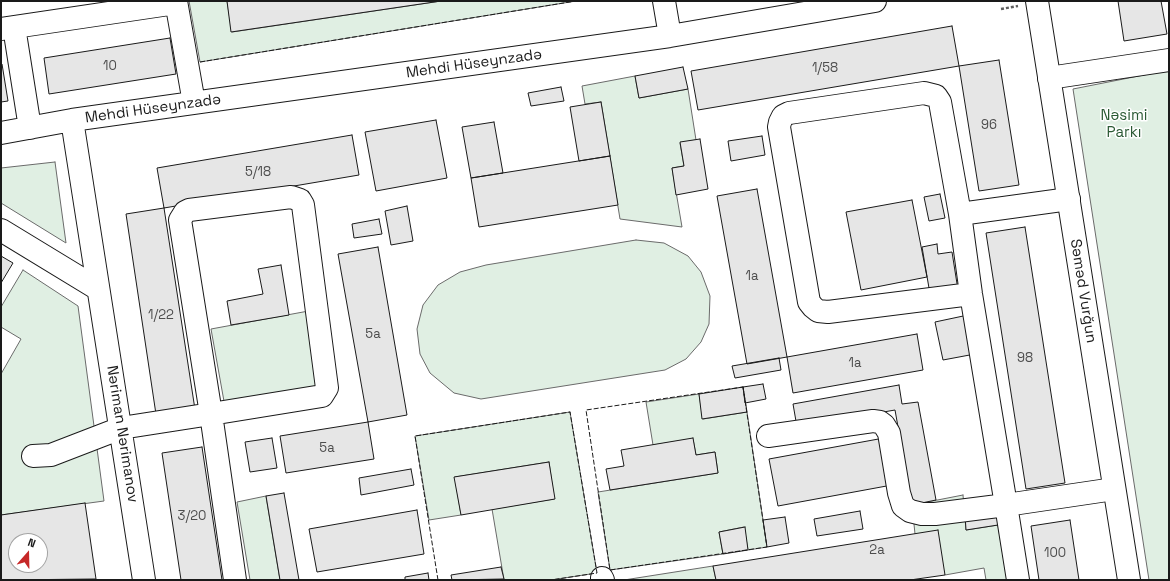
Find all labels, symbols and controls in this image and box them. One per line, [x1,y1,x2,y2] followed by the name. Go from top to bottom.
[405,46,543,82] street label: Mehdi Hüseynzadə
[103,58,117,74] house number: 10
[812,60,838,76] house number: 1/58
[84,91,222,127] street label: Mehdi Hüseynzadə
[1101,107,1147,142] park label: Nəsimi Parkı
[981,117,997,133] house number: 96
[245,164,271,180] house number: 5/18
[1066,238,1100,344] street label: Səməd Vurğun
[746,268,758,284] house number: 1a
[148,307,174,323] house number: 1/22
[365,326,381,342] house number: 5a
[1017,350,1033,366] house number: 98
[849,355,861,371] house number: 1a
[102,364,142,504] street label: Nəriman Nərimanov
[319,440,335,456] house number: 5a
[178,508,206,524] house number: 3/20
[8,533,48,573] north arrow
[26,535,38,551] text: N
[869,542,885,558] house number: 2a
[1044,545,1066,561] house number: 100

